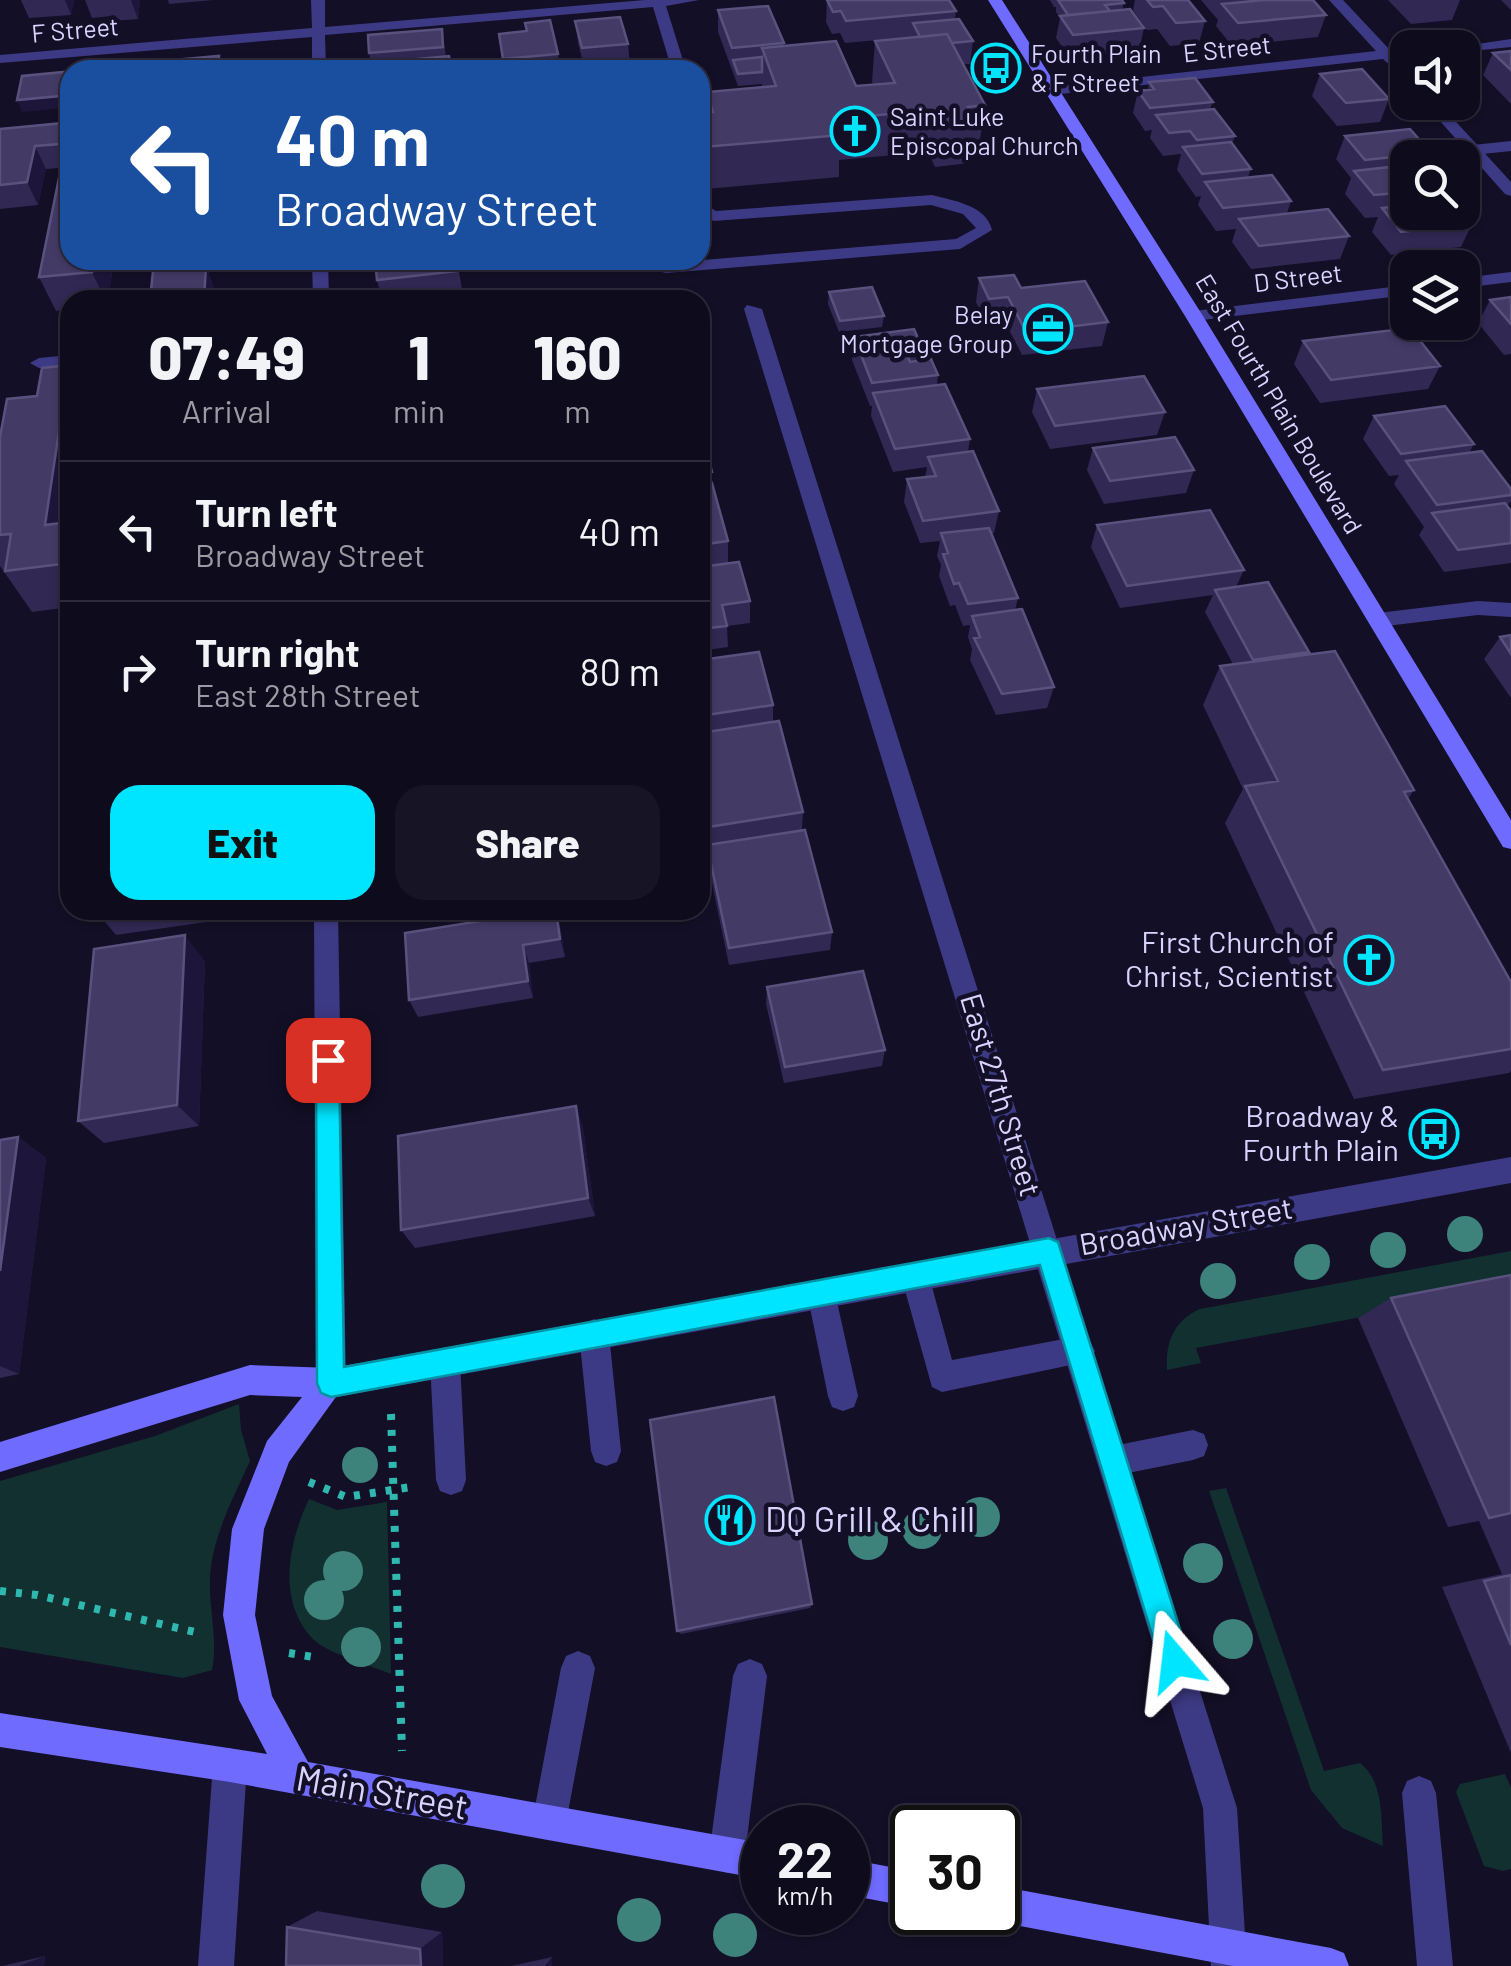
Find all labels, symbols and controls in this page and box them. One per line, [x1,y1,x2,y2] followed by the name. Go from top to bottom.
[30,10,120,48] street label: F Street
[1181,28,1272,68] street label: E Street
[1390,30,1480,340] map controls
[1390,30,1480,120] button: sound
[1031,38,1161,97] place label: Fourth Plain & F Street
[970,42,1022,94] bus stop icon: Fourth Plain & F Street
[275,96,430,180] text: 40 m
[110,100,240,230] icon: left
[890,101,1079,160] place label: Saint Luke Episcopal Church
[829,105,881,157] church icon: Saint Luke Episcopal Church
[1390,140,1480,230] button: search
[275,181,599,235] text: Broadway Street
[1390,250,1480,340] button: layers
[1252,257,1344,297] street label: D Street
[1190,268,1369,539] street label: East Fourth Plain Boulevard
[840,299,1013,358] place label: Belay Mortgage Group
[1022,303,1074,355] office icon: Belay Mortgage Group
[148,320,305,392] text: 07:49
[408,320,430,392] text: 1
[533,320,622,392] text: 160
[182,391,271,429] text: Arrival
[393,391,445,429] text: min
[564,391,591,429] text: m
[195,489,338,535] text: Turn left
[110,504,165,559] icon: left
[579,508,660,554] text: 40 m
[195,535,425,573] text: Broadway Street
[195,629,360,675] text: Turn right
[110,644,165,699] icon: right
[580,648,660,694] text: 80 m
[195,675,421,713] text: East 28th Street
[110,785,375,900] button: Exit
[395,785,660,900] button: Share
[1125,923,1334,993] place label: First Church of Christ, Scientist
[1343,934,1395,986] church icon: First Church of Christ, Scientist
[954,989,1050,1200] street label: East 27th Street
[286,1018,371,1103] pin
[301,1033,356,1088] icon: arrive
[1242,1097,1399,1167] place label: Broadway & Fourth Plain
[1408,1108,1460,1160] bus stop icon: Broadway & Fourth Plain
[1076,1189,1295,1261] street label: Broadway Street
[704,1494,756,1546] restaurant icon: DQ Grill & Chill
[765,1497,975,1539] place label: DQ Grill & Chill
[1123,1609,1227,1713] position arrow
[293,1755,471,1827] street label: Main Street
[890,1805,1020,1935] speed limit sign: 30
[777,1828,833,1888] text: 22
[777,1880,833,1910] text: km/h

